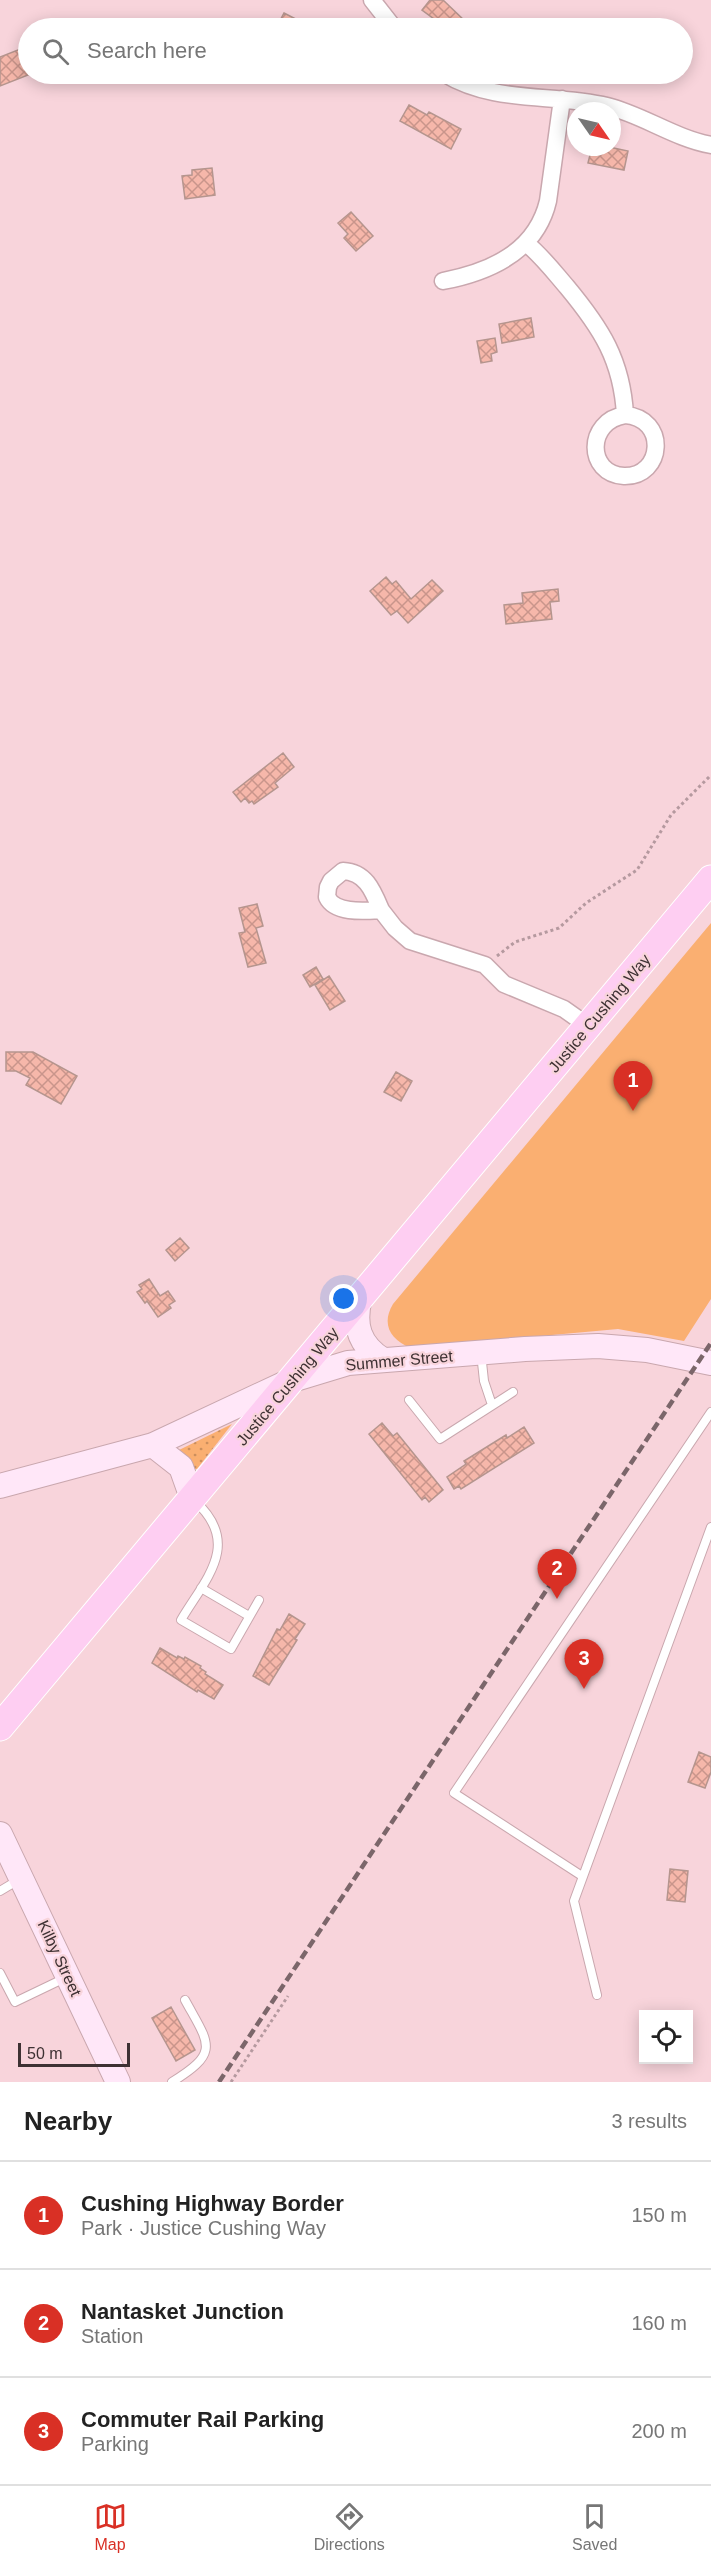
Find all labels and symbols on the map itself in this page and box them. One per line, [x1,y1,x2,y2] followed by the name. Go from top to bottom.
[567,102,621,156] north arrow
[545,951,654,1076] street label: Justice Cushing Way
[614,1062,652,1111] pin: 1
[329,1284,358,1313] your location
[233,1324,342,1449] street label: Justice Cushing Way
[345,1347,454,1374] street label: Summer Street
[538,1550,576,1599] pin: 2
[564,1640,604,1689] pin: 3
[35,1918,85,1999] street label: Kilby Street
[18,2040,130,2068] scale bar

